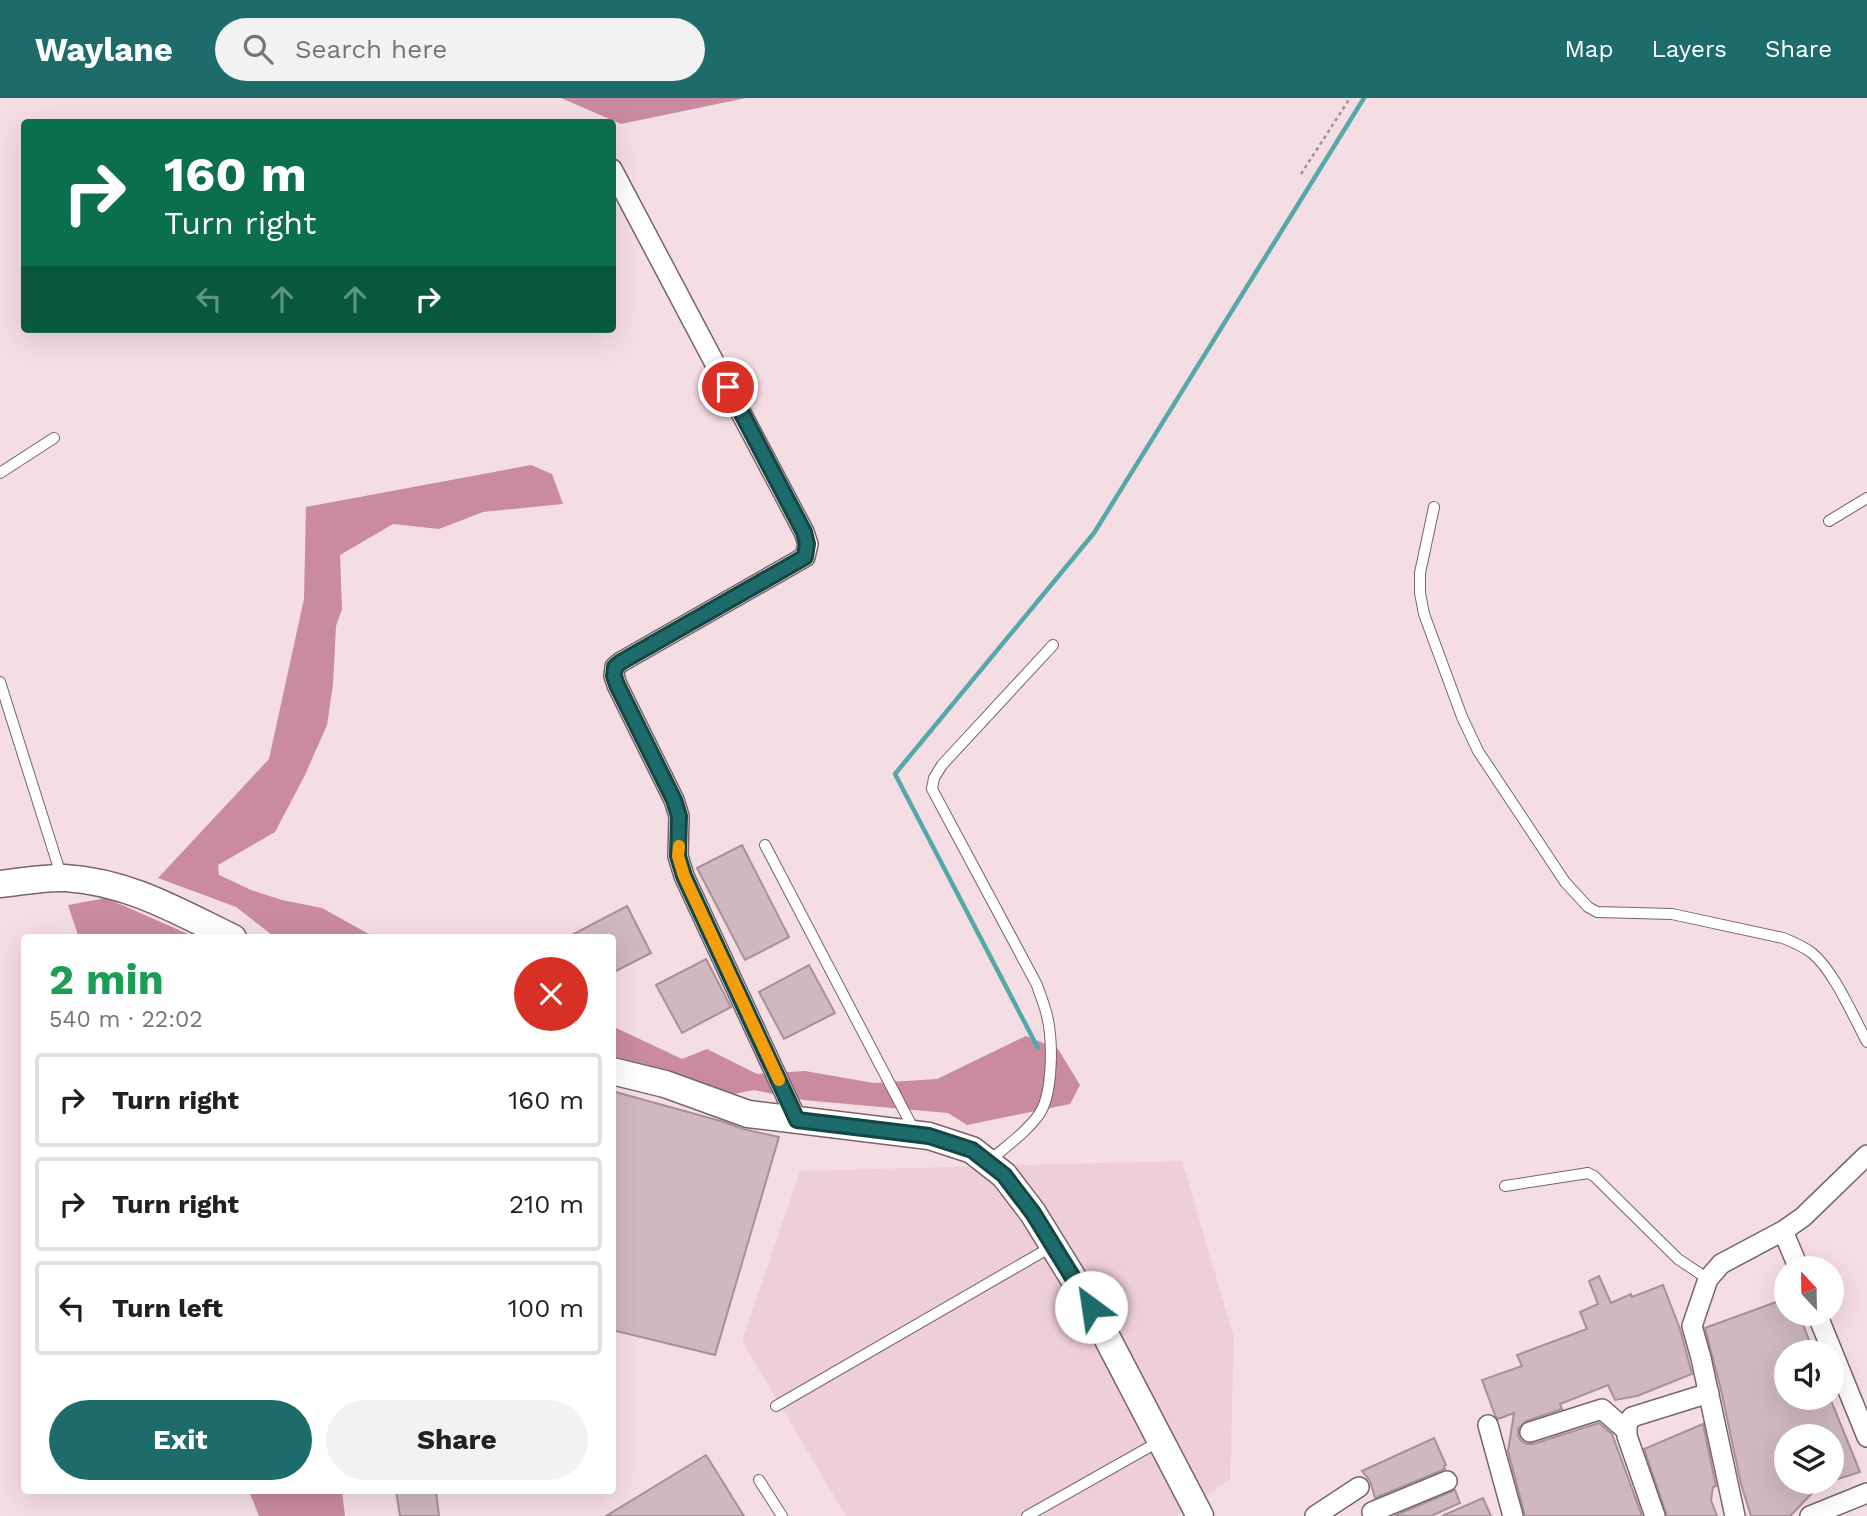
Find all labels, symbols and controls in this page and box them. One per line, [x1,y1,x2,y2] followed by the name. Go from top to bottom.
[215,18,705,81] search box
[35,30,173,69] text: Waylane
[239,30,277,68] icon: search
[295,34,447,64] text: Search here
[1565,35,1613,63] text: Map
[1651,35,1727,63] text: Layers
[1765,35,1832,63] text: Share
[164,145,307,203] text: 160 m
[49,147,140,238] icon: right
[164,204,316,242] text: Turn right
[190,280,228,318] icon: left
[263,280,301,318] icon: ahead
[336,280,374,318] icon: ahead
[409,280,447,318] icon: right
[698,357,758,417] pin
[709,368,747,406] icon: arrive
[49,955,164,1004] text: 2 min
[514,957,588,1031] button: close
[49,1006,203,1033] text: 540 m · 22:02
[53,1081,91,1119] icon: right
[112,1085,239,1115] text: Turn right
[508,1085,584,1115] text: 160 m
[53,1185,91,1223] icon: right
[112,1189,239,1219] text: Turn right
[509,1189,584,1219] text: 210 m
[1774,1256,1844,1326] north arrow
[1774,1256,1844,1494] map controls
[1054,1270,1128,1344] position arrow
[53,1289,91,1327] icon: left
[112,1293,223,1323] text: Turn left
[508,1293,584,1323] text: 100 m
[1774,1340,1844,1410] button: sound
[49,1400,312,1480] button: Exit
[326,1400,588,1480] button: Share
[1774,1424,1844,1494] button: layers

